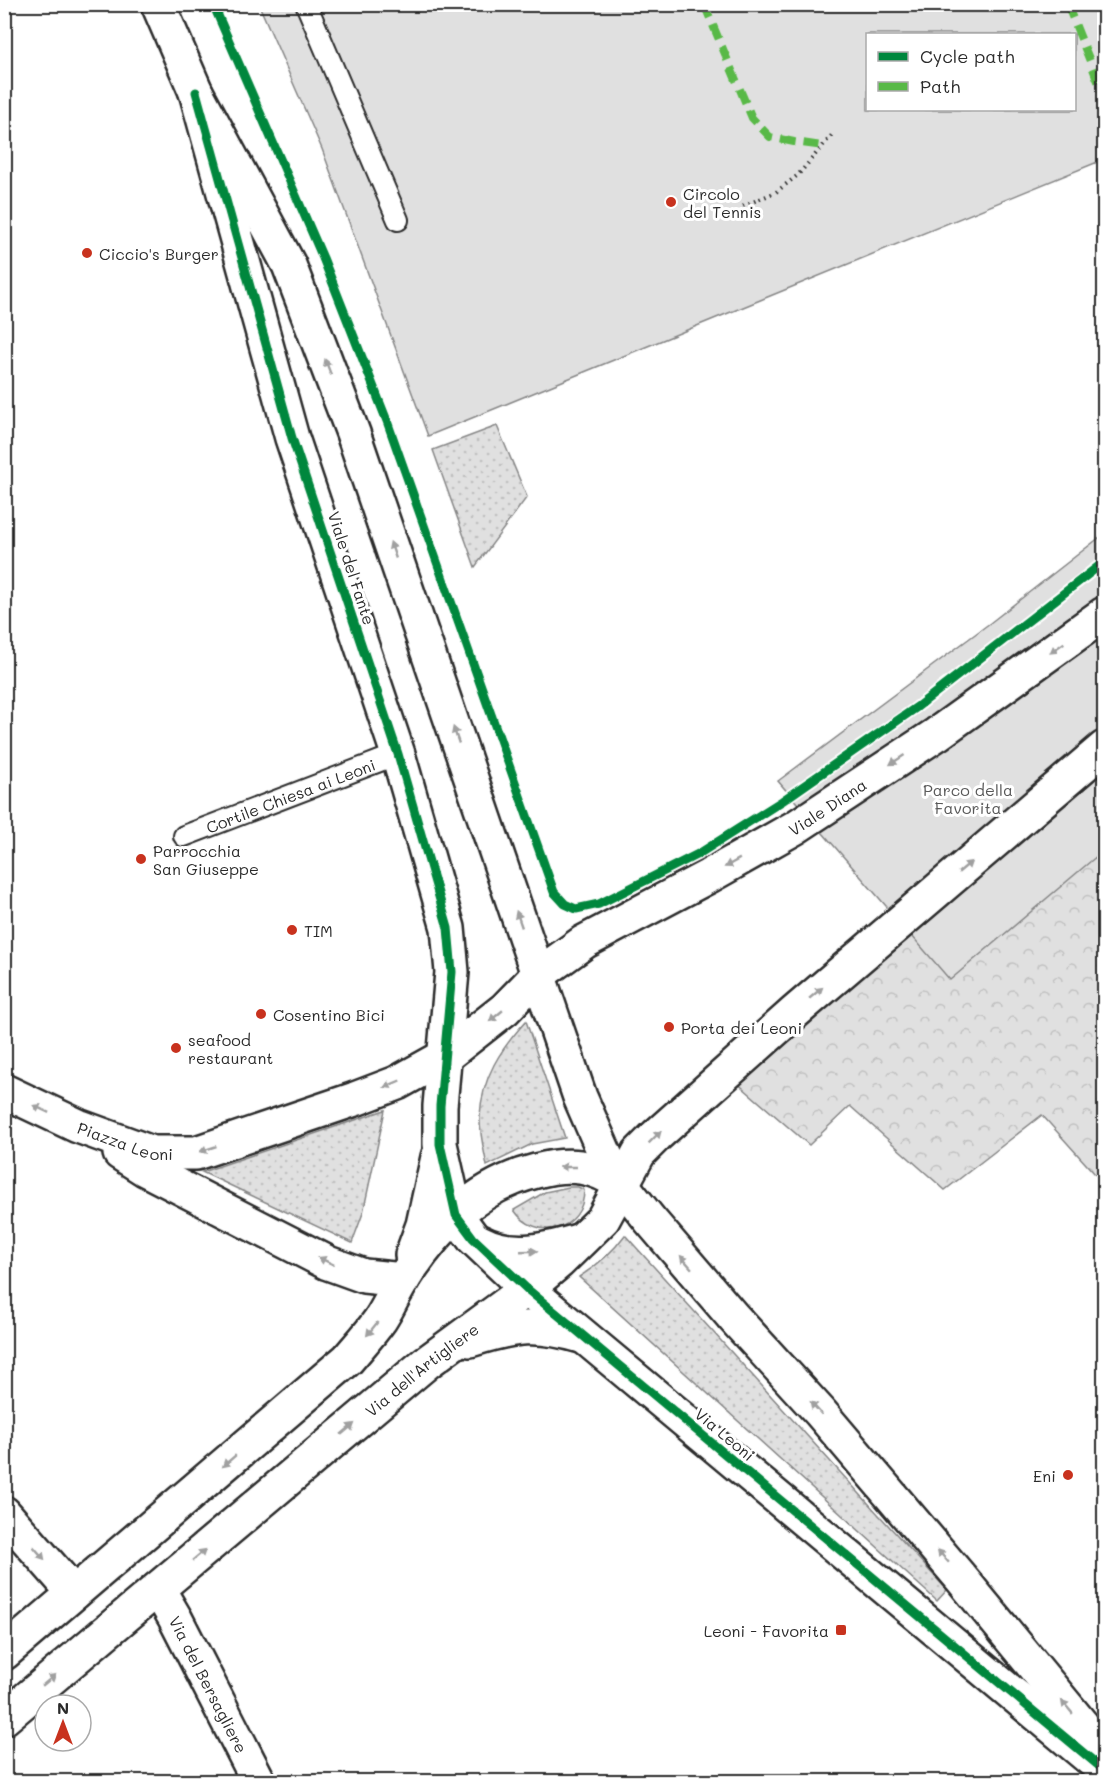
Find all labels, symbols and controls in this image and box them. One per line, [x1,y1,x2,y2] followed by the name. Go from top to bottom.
[866,33,1076,111] legend
[920,44,1015,68] text: Cycle path
[920,74,960,98] text: Path
[683,183,761,222] place label: Circolo del Tennis
[664,195,678,209] marker: Circolo del Tennis
[99,243,219,264] place label: Ciccio's Burger
[80,246,94,260] marker: Ciccio's Burger
[322,357,332,375] one-way arrow
[324,509,380,627] street label: Viale del Fante
[387,541,397,559] one-way arrow
[1049,642,1065,654] one-way arrow
[450,726,460,744] one-way arrow
[203,753,378,837] street label: Cortile Chiesa ai Leoni
[889,755,906,766] one-way arrow
[784,773,870,840] street label: Viale Diana
[923,779,1013,818] park label: Parco della Favorita
[153,840,259,879] place label: Parrocchia San Giuseppe
[134,852,148,866] marker: Parrocchia San Giuseppe
[723,858,740,868] one-way arrow
[957,861,972,874] one-way arrow
[513,910,523,928] one-way arrow
[304,920,333,941] place label: TIM
[285,923,299,937] marker: TIM
[808,987,824,1000] one-way arrow
[273,1004,385,1025] place label: Cosentino Bici
[254,1007,268,1021] marker: Cosentino Bici
[488,1010,504,1023] one-way arrow
[681,1017,802,1038] place label: Porta dei Leoni
[662,1020,676,1034] marker: Porta dei Leoni
[188,1029,273,1068] place label: seafood restaurant
[169,1041,183,1055] marker: seafood restaurant
[383,1079,401,1089] one-way arrow
[33,1104,50,1113] one-way arrow
[75,1116,173,1164] street label: Piazza Leoni
[648,1131,662,1145] one-way arrow
[199,1144,217,1154] one-way arrow
[559,1162,578,1172] one-way arrow
[519,1246,538,1256] one-way arrow
[680,1255,693,1270] one-way arrow
[318,1257,335,1266] one-way arrow
[360,1318,482,1421] street label: Via dell'Artigliere
[366,1321,379,1337] one-way arrow
[810,1401,823,1416] one-way arrow
[691,1403,759,1465] street label: Via Leoni
[340,1423,356,1436] one-way arrow
[222,1454,237,1467] one-way arrow
[1033,1465,1056,1486] place label: Eni
[1061,1468,1075,1482] marker: Eni
[32,1545,45,1560] one-way arrow
[936,1548,949,1564] one-way arrow
[191,1549,206,1562] one-way arrow
[165,1612,253,1756] street label: Via del Bersagliere
[704,1620,829,1641] place label: Leoni - Favorita
[834,1623,848,1637] marker: Leoni - Favorita
[41,1674,57,1687] one-way arrow
[33,1693,93,1753] north arrow
[57,1697,69,1718] text: N
[1060,1699,1073,1715] one-way arrow

